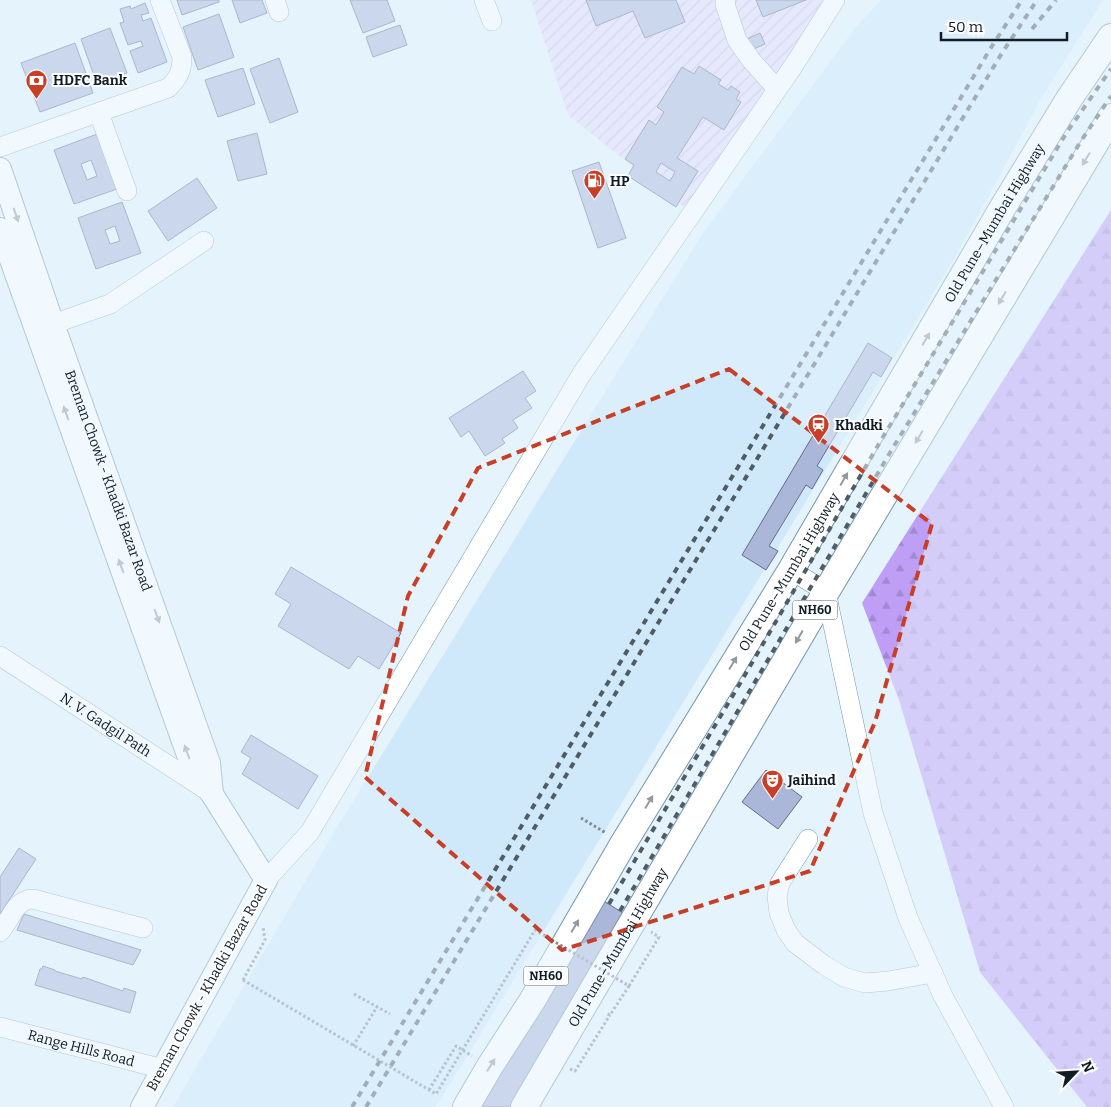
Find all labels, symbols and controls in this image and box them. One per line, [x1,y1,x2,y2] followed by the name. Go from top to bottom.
[941,10,1067,42] scale bar
[948,18,984,36] text: 50 m
[25,68,49,99] bank icon: HDFC Bank
[53,72,128,89] place label: HDFC Bank
[941,140,1049,305] street label: Old Pune–Mumbai Highway
[1081,152,1090,165] one-way arrow
[582,169,606,200] fuel station icon: HP
[610,173,630,190] place label: HP
[13,208,20,223] one-way arrow
[998,291,1007,304] one-way arrow
[922,331,930,346] one-way arrow
[62,368,156,593] street label: Breman Chowk - Khadki Bazar Road
[62,406,69,421] one-way arrow
[807,413,831,444] station icon: Khadki
[835,417,883,434] place label: Khadki
[914,431,923,444] one-way arrow
[839,472,848,486] one-way arrow
[735,489,843,654] street label: Old Pune–Mumbai Highway
[117,559,124,574] one-way arrow
[792,600,838,620] road number: NH60
[153,609,161,624] one-way arrow
[795,630,804,643] one-way arrow
[729,657,738,670] one-way arrow
[57,689,155,760] street label: N. V. Gadgil Path
[183,744,191,759] one-way arrow
[760,768,784,799] theatre icon: Jaihind
[787,772,836,789] place label: Jaihind
[644,796,653,809] one-way arrow
[564,864,671,1030] street label: Old Pune–Mumbai Highway
[143,882,271,1094] street label: Breman Chowk - Khadki Bazar Road
[571,920,580,933] one-way arrow
[524,966,568,986] road number: NH60
[26,1026,137,1070] street label: Range Hills Road
[1051,1047,1101,1097] north arrow
[1077,1058,1097,1075] text: N
[486,1059,495,1072] one-way arrow

